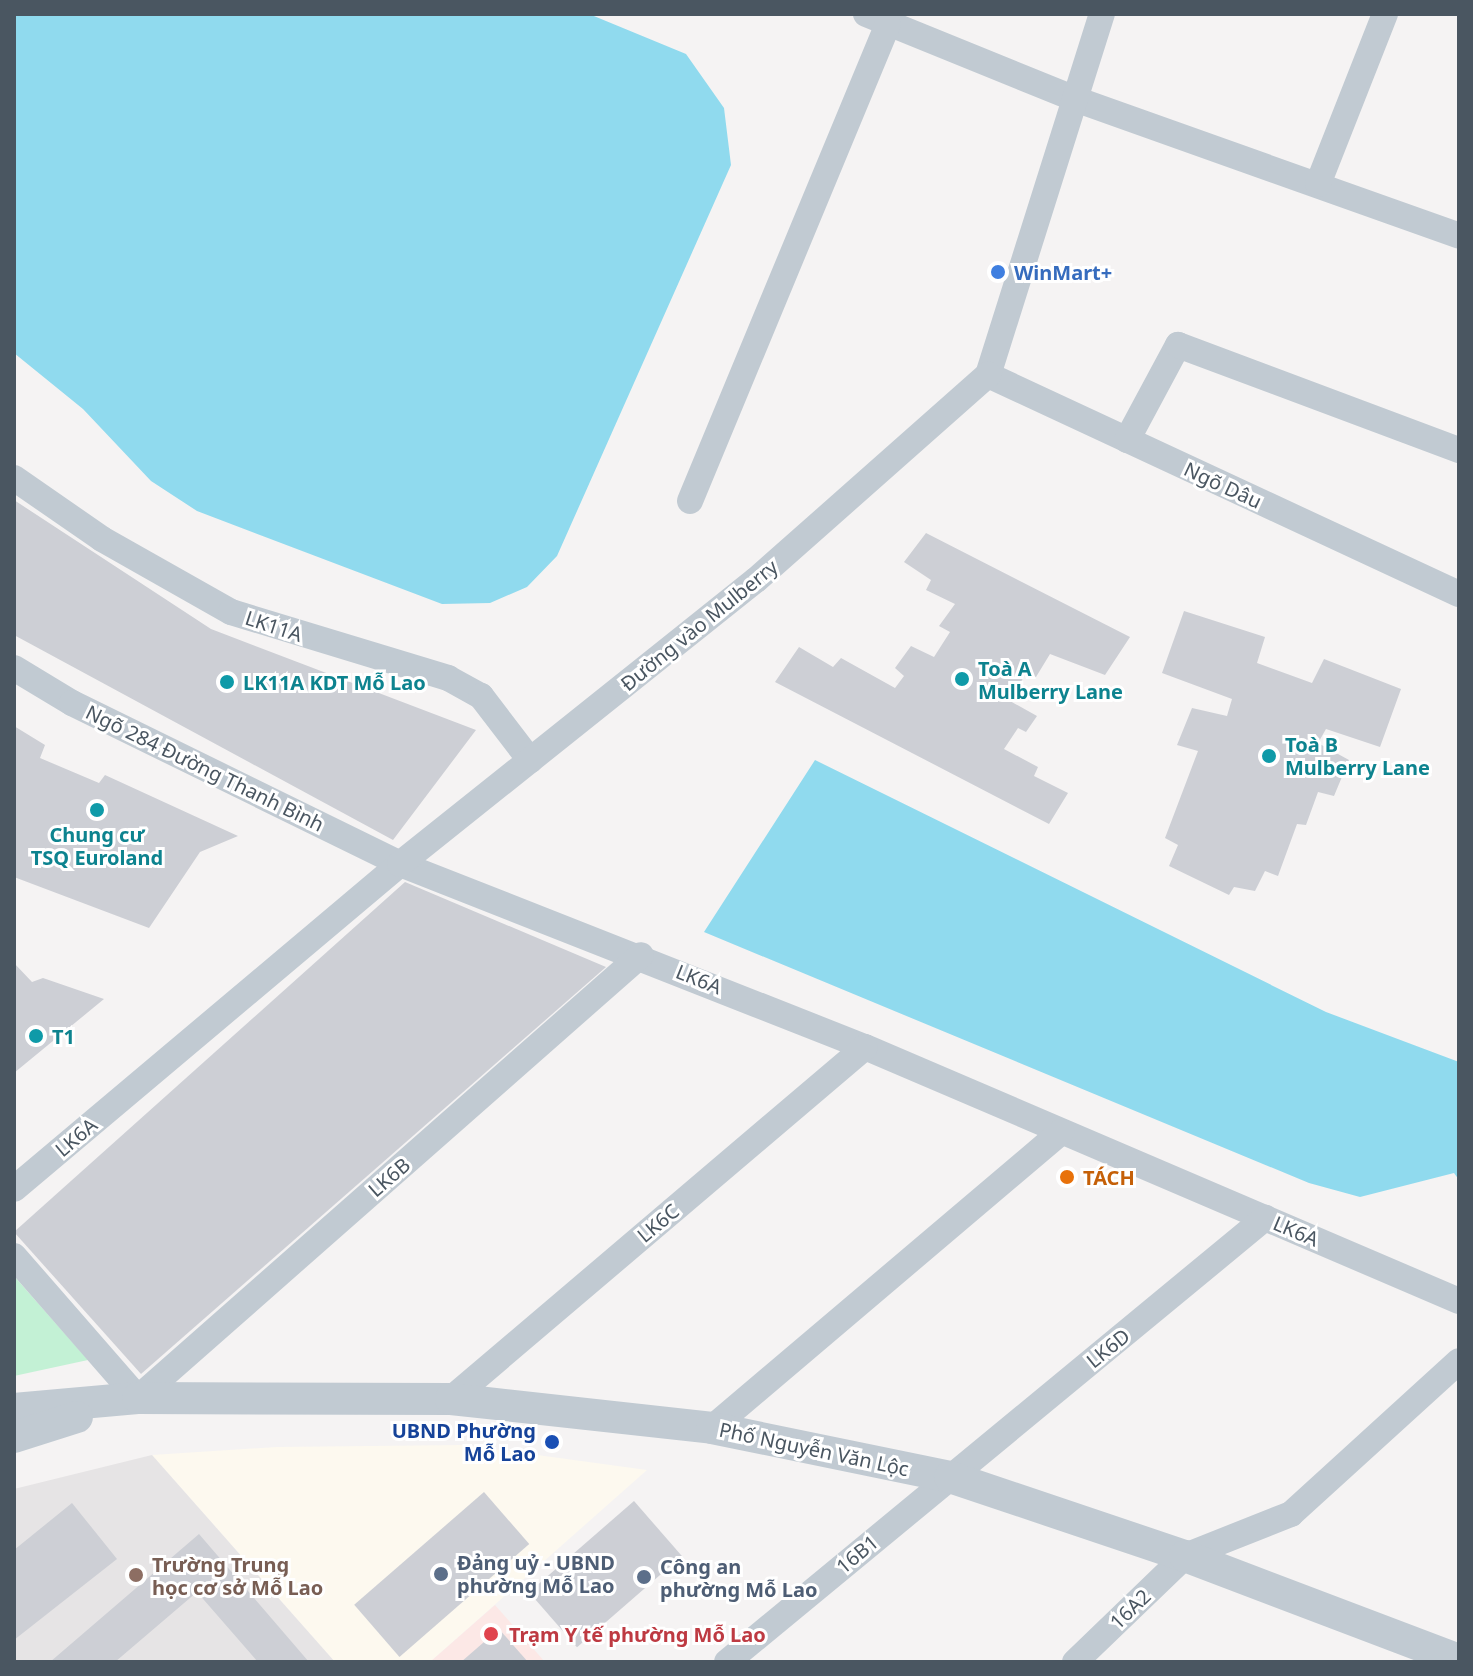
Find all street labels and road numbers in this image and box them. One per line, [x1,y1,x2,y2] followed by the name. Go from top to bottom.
[1180,457,1266,513] street label: Ngõ Dâu
[616,554,782,696] street label: Đường vào Mulberry
[242,606,306,646] street label: LK11A
[82,700,328,836] street label: Ngõ 284 Đường Thanh Bình
[673,959,725,999] street label: LK6A
[50,1113,102,1161] street label: LK6A
[363,1152,415,1202] street label: LK6B
[632,1199,684,1247] street label: LK6C
[1270,1211,1322,1251] street label: LK6A
[1081,1323,1135,1373] street label: LK6D
[717,1417,911,1481] street label: Phố Nguyễn Văn Lộc
[831,1530,883,1578] street label: 16B1
[1105,1584,1155,1634] street label: 16A2

